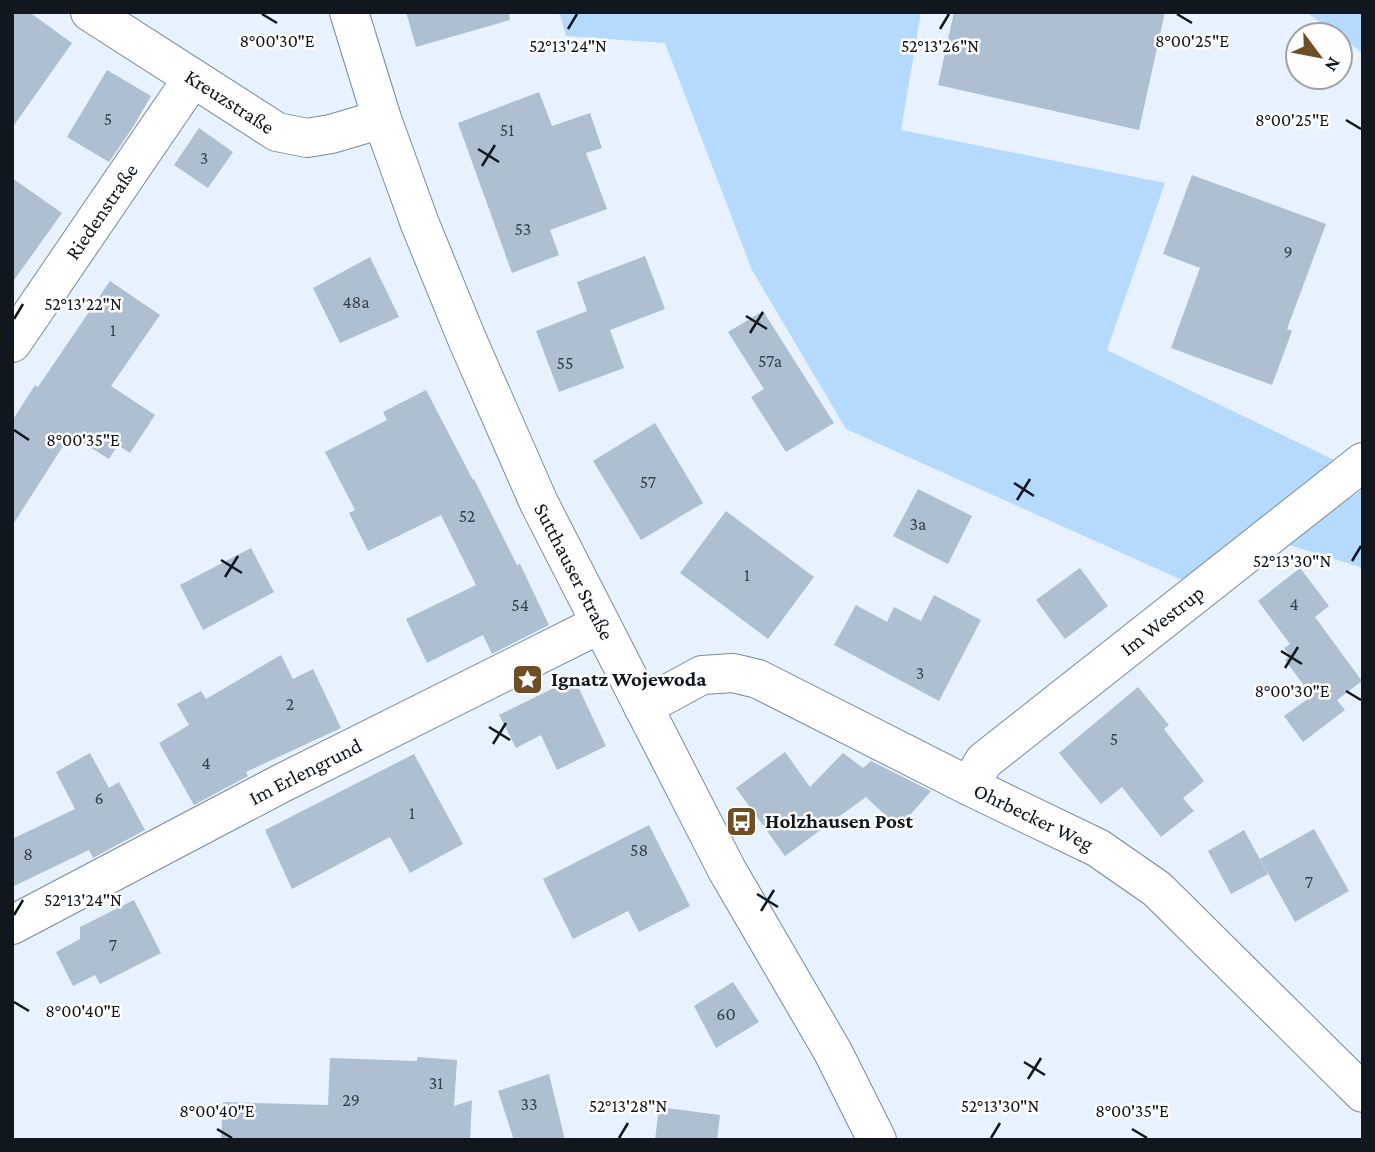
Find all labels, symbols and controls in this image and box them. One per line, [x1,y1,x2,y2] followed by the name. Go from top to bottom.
[1284,21,1354,91] north arrow
[239,31,315,51] text: 8°00'30"E
[1155,31,1229,51] text: 8°00'25"E
[529,36,607,56] text: 52°13'24"N
[901,36,979,56] text: 52°13'26"N
[1321,54,1345,76] text: N
[181,64,279,139] street label: Kreuzstraße
[104,109,112,129] house number: 5
[1255,110,1329,130] text: 8°00'25"E
[500,120,514,140] house number: 51
[200,148,208,168] house number: 3
[60,159,143,264] street label: Riedenstraße
[515,219,531,239] house number: 53
[1283,242,1293,262] house number: 9
[342,292,370,312] house number: 48a
[44,294,122,314] text: 52°13'22"N
[110,320,116,340] house number: 1
[758,351,782,371] house number: 57a
[557,353,573,373] house number: 55
[46,430,120,450] text: 8°00'35"E
[640,472,656,492] house number: 57
[529,499,619,644] street label: Sutthauser Straße
[459,506,475,526] house number: 52
[910,514,926,534] house number: 3a
[1253,551,1331,571] text: 52°13'30"N
[744,565,750,585] house number: 1
[1116,580,1209,661] street label: Im Westrup
[1289,594,1299,614] house number: 4
[511,595,529,615] house number: 54
[511,662,545,696] place icon: Ignatz Wojewoda
[916,663,924,683] house number: 3
[551,667,707,691] place label: Ignatz Wojewoda
[1254,681,1330,701] text: 8°00'30"E
[286,694,294,714] house number: 2
[1110,729,1118,749] house number: 5
[245,733,366,810] street label: Im Erlengrund
[201,753,211,773] house number: 4
[970,778,1097,856] street label: Ohrbecker Weg
[94,788,104,808] house number: 6
[409,803,415,823] house number: 1
[725,804,759,838] bus stop icon: Holzhausen Post
[765,809,913,833] place label: Holzhausen Post
[630,840,648,860] house number: 58
[23,844,33,864] house number: 8
[1305,872,1313,892] house number: 7
[44,890,122,910] text: 52°13'24"N
[109,935,117,955] house number: 7
[45,1001,121,1021] text: 8°00'40"E
[716,1004,736,1024] house number: 60
[429,1073,443,1093] house number: 31
[342,1090,360,1110] house number: 29
[521,1094,538,1114] house number: 33
[589,1096,667,1116] text: 52°13'28"N
[961,1096,1039,1116] text: 52°13'30"N
[179,1101,255,1121] text: 8°00'40"E
[1095,1101,1169,1121] text: 8°00'35"E

